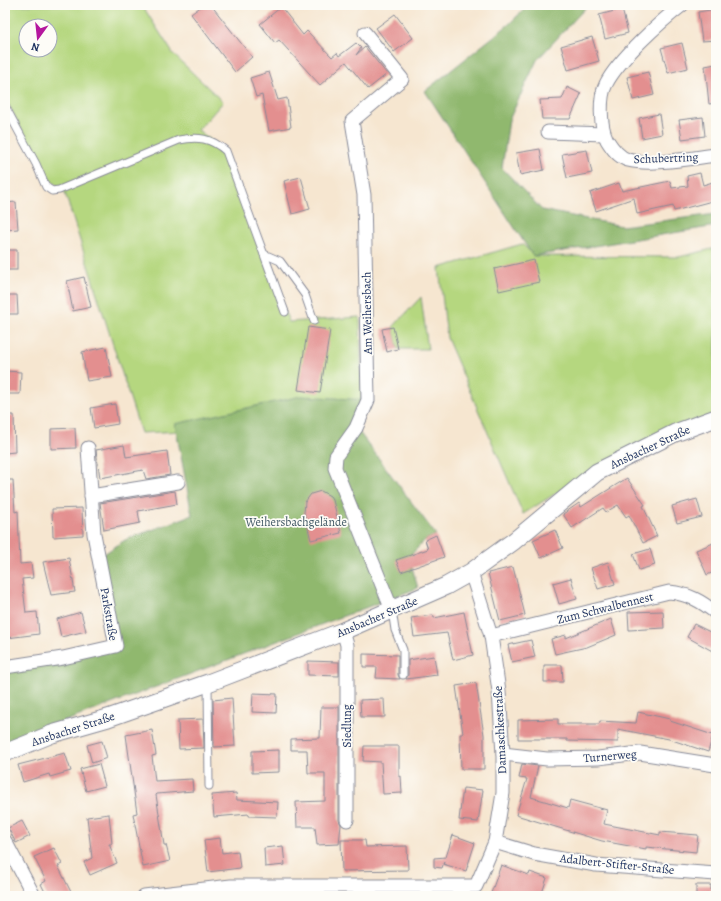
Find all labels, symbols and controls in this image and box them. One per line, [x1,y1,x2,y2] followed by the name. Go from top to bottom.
[18,18,58,58] north arrow
[30,39,41,55] text: N
[633,149,699,167] street label: Schubertring
[358,271,376,355] street label: Am Weihersbach
[606,421,693,473] street label: Ansbacher Straße
[244,514,347,530] park label: Weihersbachgelände
[96,586,122,642] street label: Parkstraße
[555,588,655,628] street label: Zum Schwalbennest
[333,593,420,642] street label: Ansbacher Straße
[490,685,510,775] street label: Damaschkestraße
[339,704,355,748] street label: Siedlung
[28,708,117,750] street label: Ansbacher Straße
[583,746,637,766] street label: Turnerweg
[558,850,675,878] street label: Adalbert-Stifter-Straße

